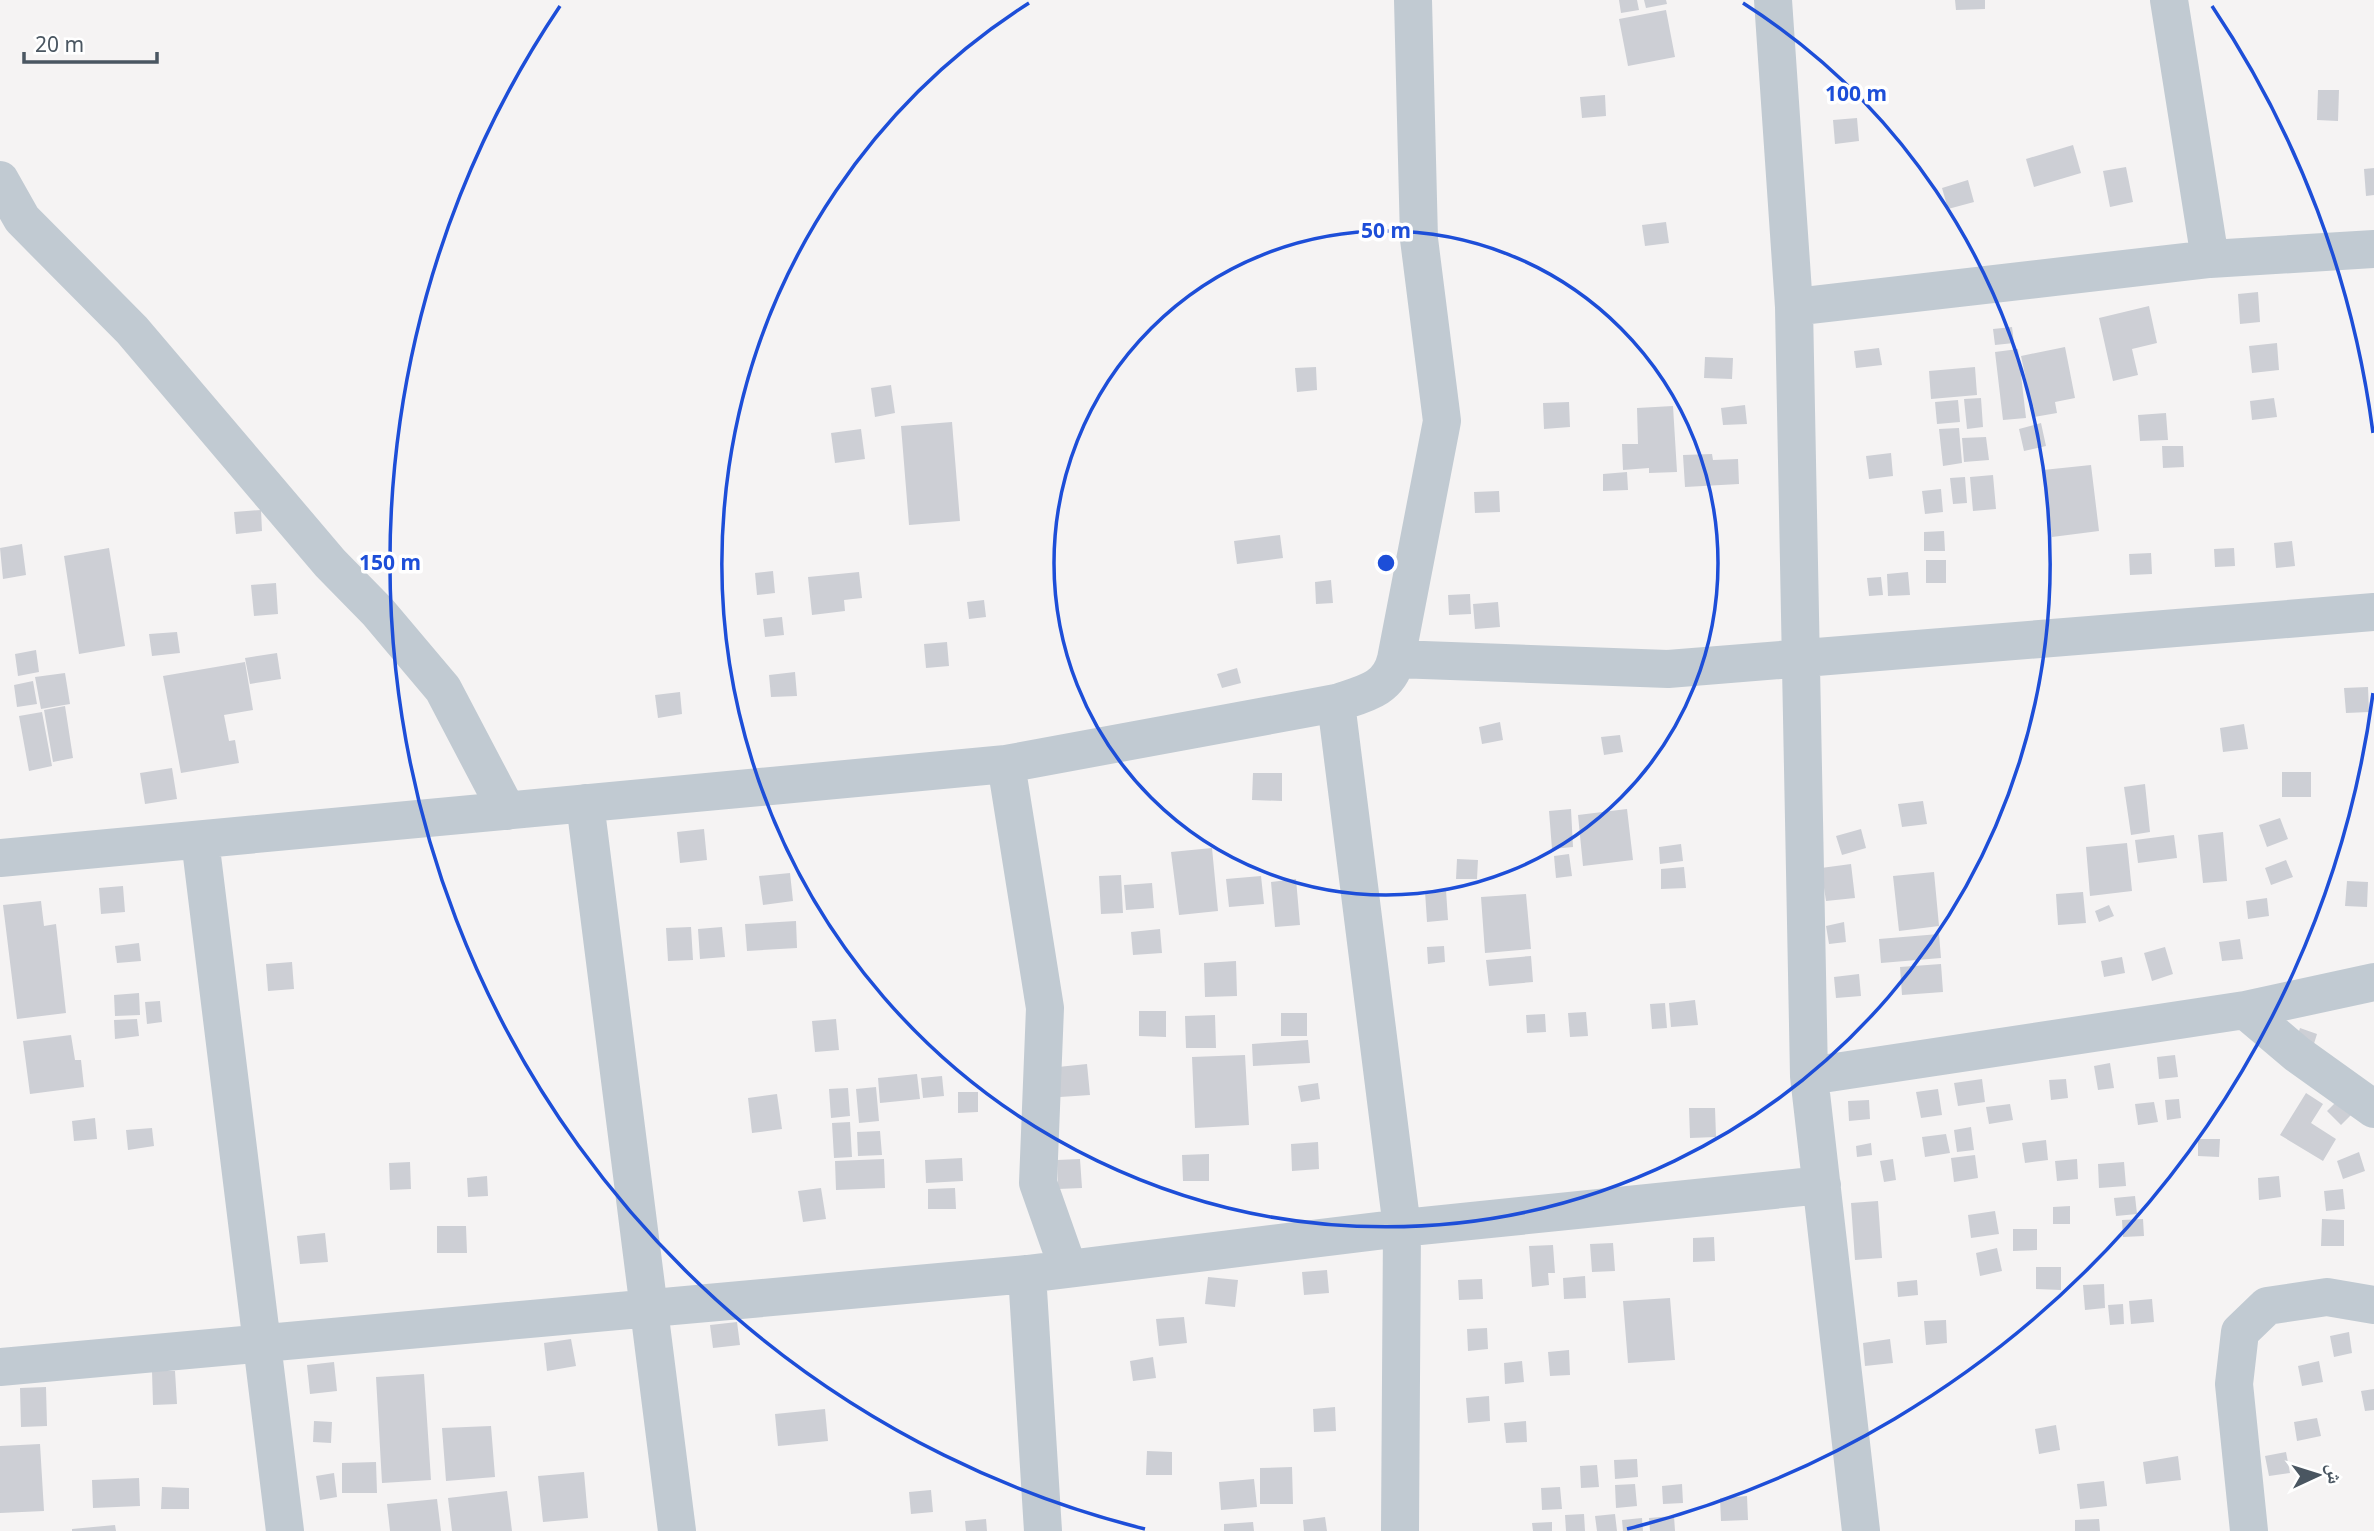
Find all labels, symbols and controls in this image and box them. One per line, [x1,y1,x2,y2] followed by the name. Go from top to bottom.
[24,21,158,65] scale bar
[35,30,84,58] text: 20 m
[1825,79,1887,107] text: 100 m
[1361,216,1411,244] text: 50 m
[359,548,421,576] text: 150 m
[1374,551,1398,575] centre of rings
[2283,1440,2353,1510] north arrow
[2321,1463,2349,1485] text: ش

